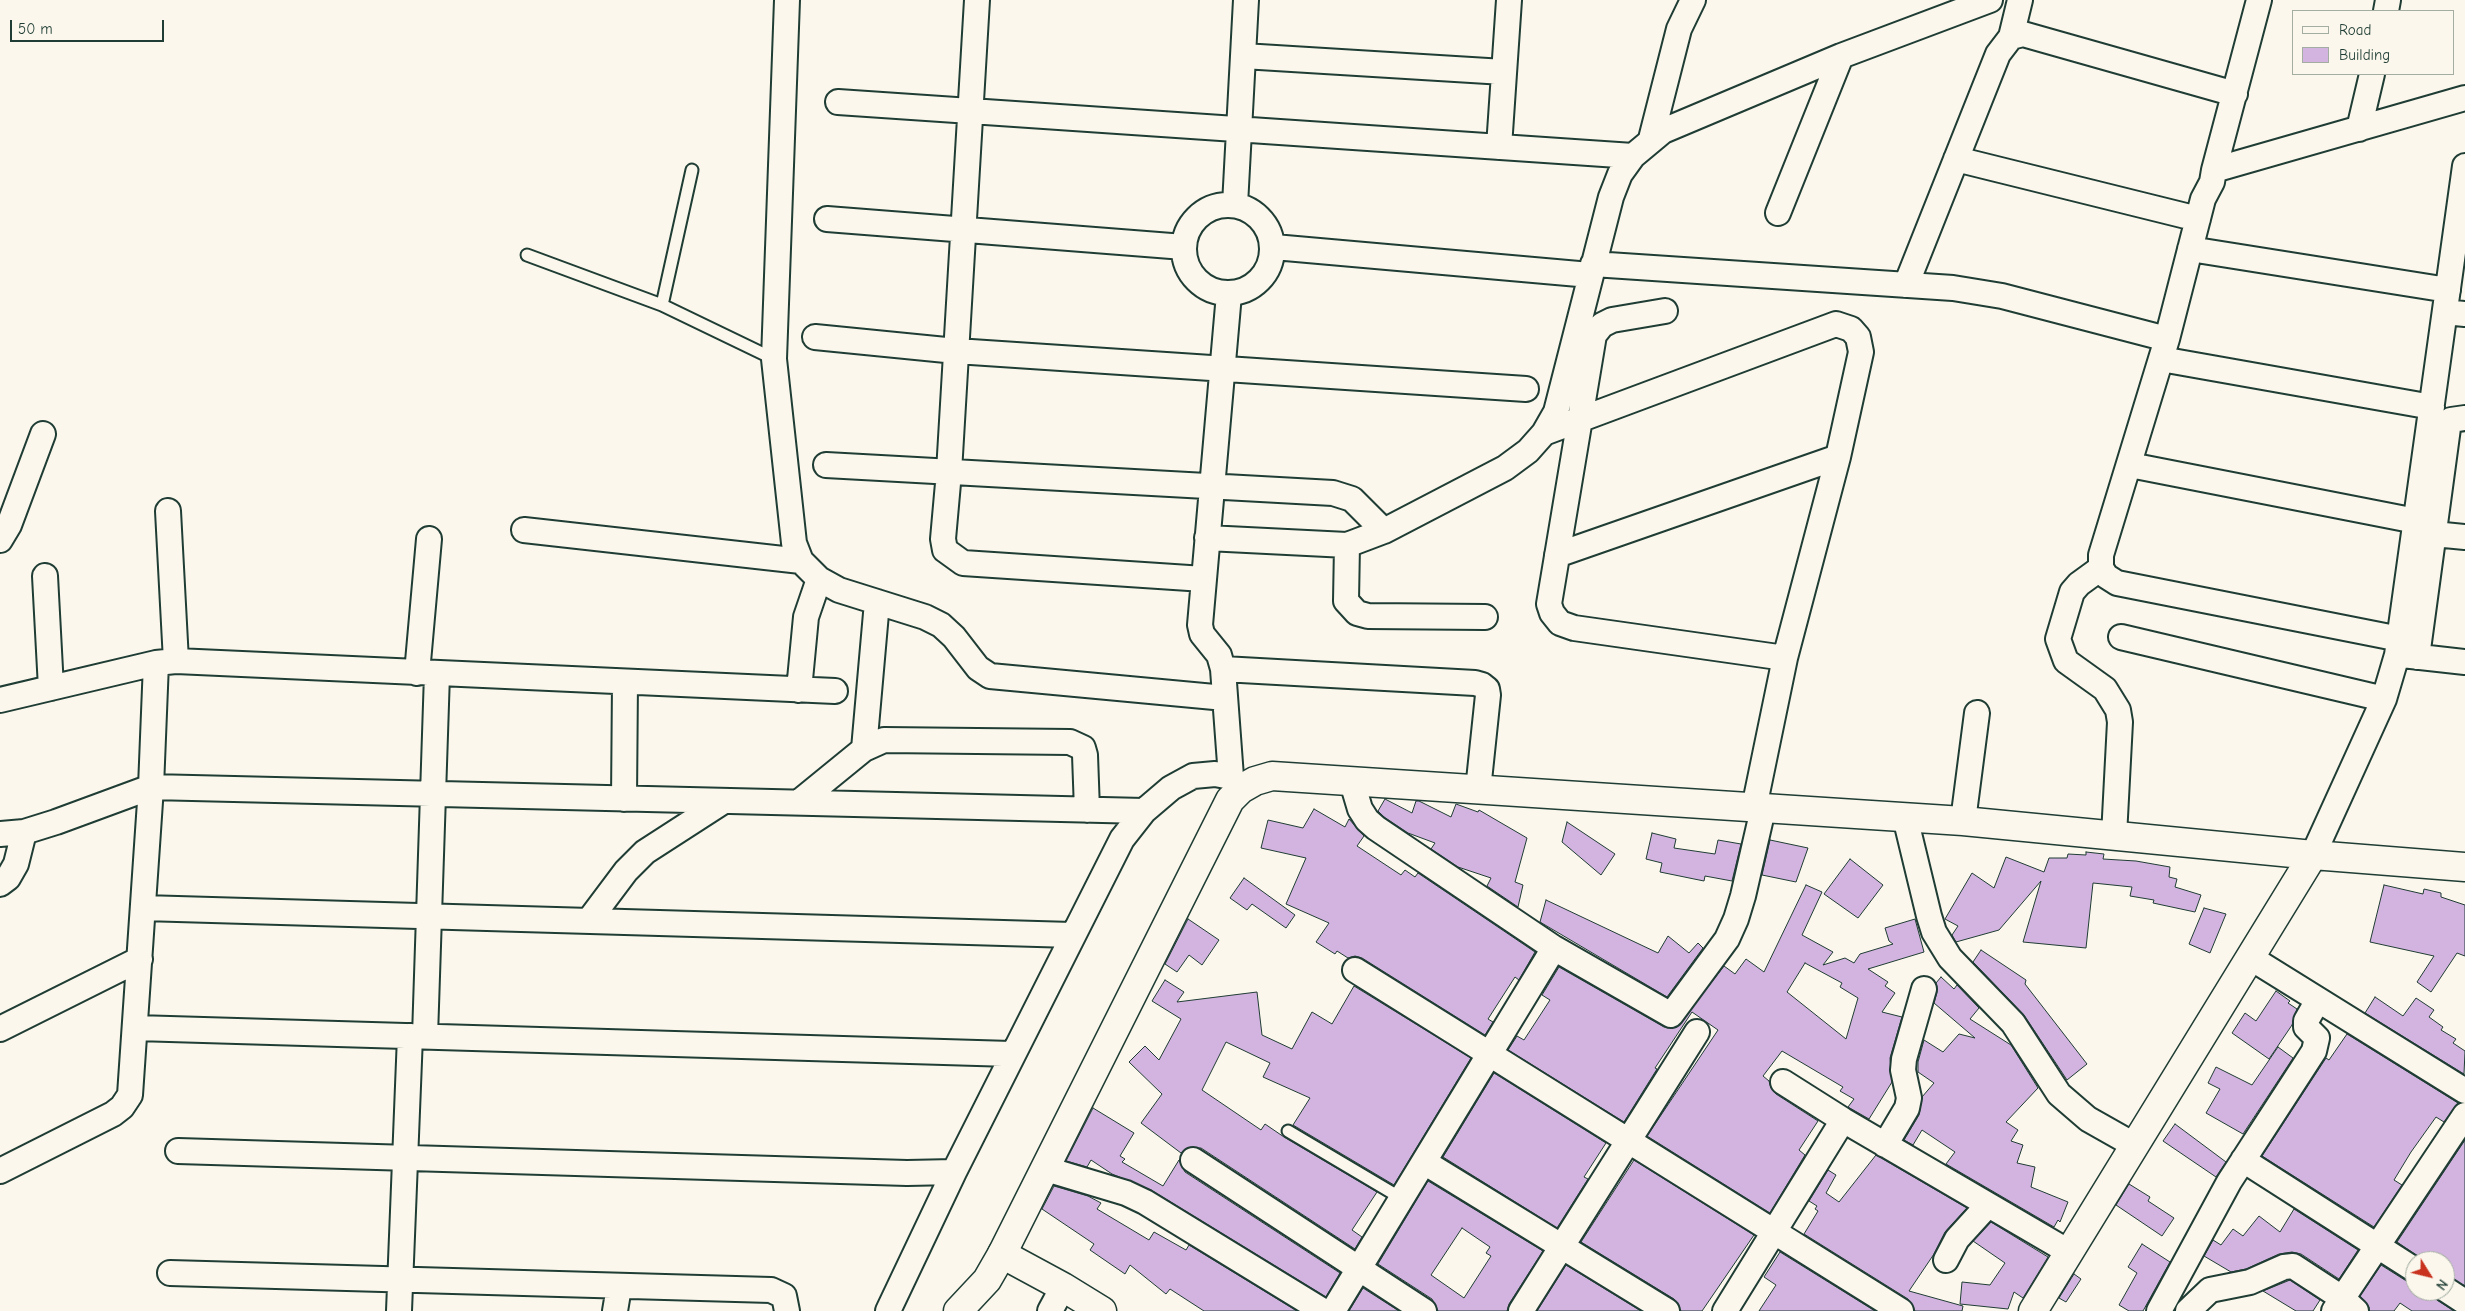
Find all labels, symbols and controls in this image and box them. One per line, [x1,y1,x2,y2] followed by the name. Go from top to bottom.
[12,10,166,42] scale bar
[2292,10,2455,75] legend
[18,20,53,38] text: 50 m
[2339,21,2371,39] text: Road
[2339,46,2390,64] text: Building
[2405,1251,2455,1301] north arrow
[2432,1276,2451,1293] text: N

